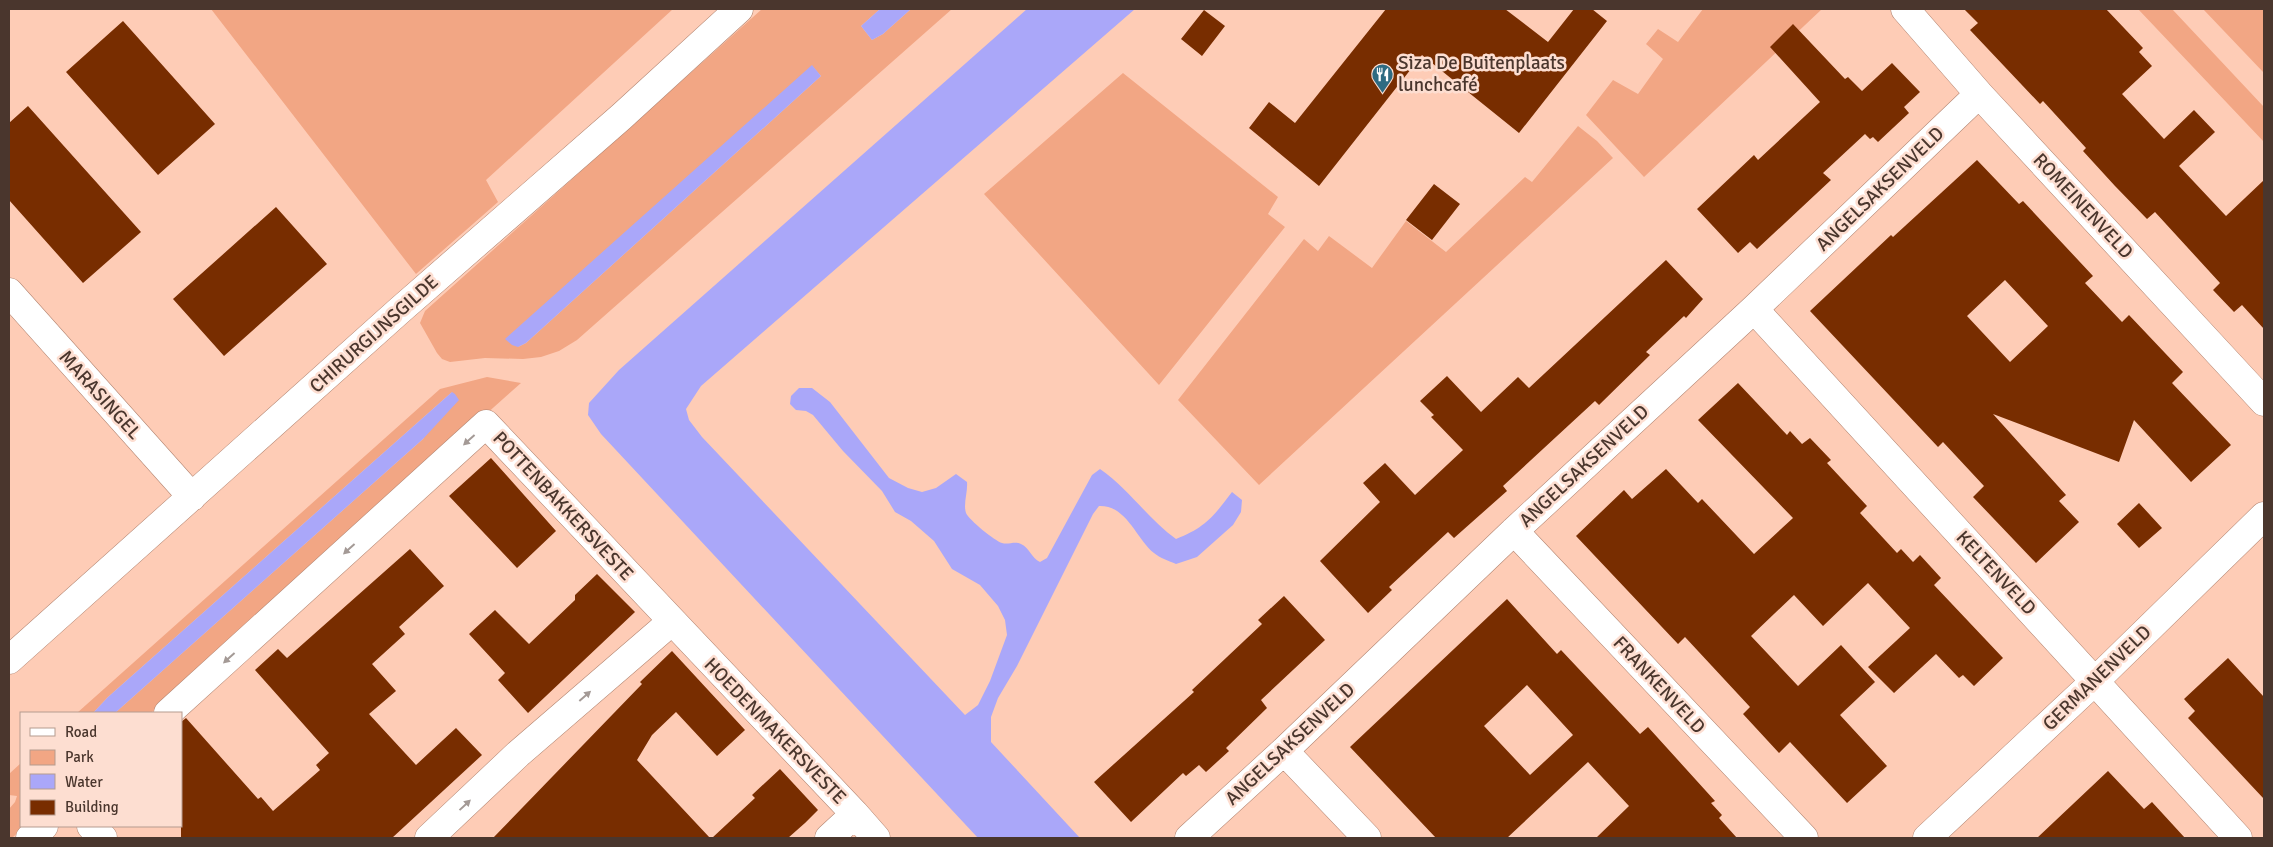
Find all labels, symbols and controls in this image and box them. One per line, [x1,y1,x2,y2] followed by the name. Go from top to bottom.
[1398,51,1565,97] place label: Siza De Buitenplaats lunchcafé
[1370,62,1394,93] restaurant icon: Siza De Buitenplaats lunchcafé
[1811,122,1949,256] street label: ANGELSAKSENVELD
[2028,148,2138,264] street label: ROMEINENVELD
[305,270,443,398] street label: CHIRURGIJNSGILDE
[54,345,146,445] street label: MARASINGEL
[1514,400,1654,532] street label: ANGELSAKSENVELD
[488,426,638,586] street label: POTTENBAKKERSVESTE
[464,434,476,446] one-way arrow
[1951,526,2041,620] street label: KELTENVELD
[343,543,355,555] one-way arrow
[2038,620,2156,736] street label: GERMANENVELD
[1608,631,1710,739] street label: FRANKENVELD
[222,653,235,664] one-way arrow
[699,653,851,809] street label: HOEDENMAKERSVESTE
[1220,678,1360,810] street label: ANGELSAKSENVELD
[579,690,591,702] one-way arrow
[20,712,182,827] legend
[65,723,97,741] text: Road
[65,748,94,766] text: Park
[65,773,103,791] text: Water
[65,798,119,816] text: Building
[458,799,470,811] one-way arrow

